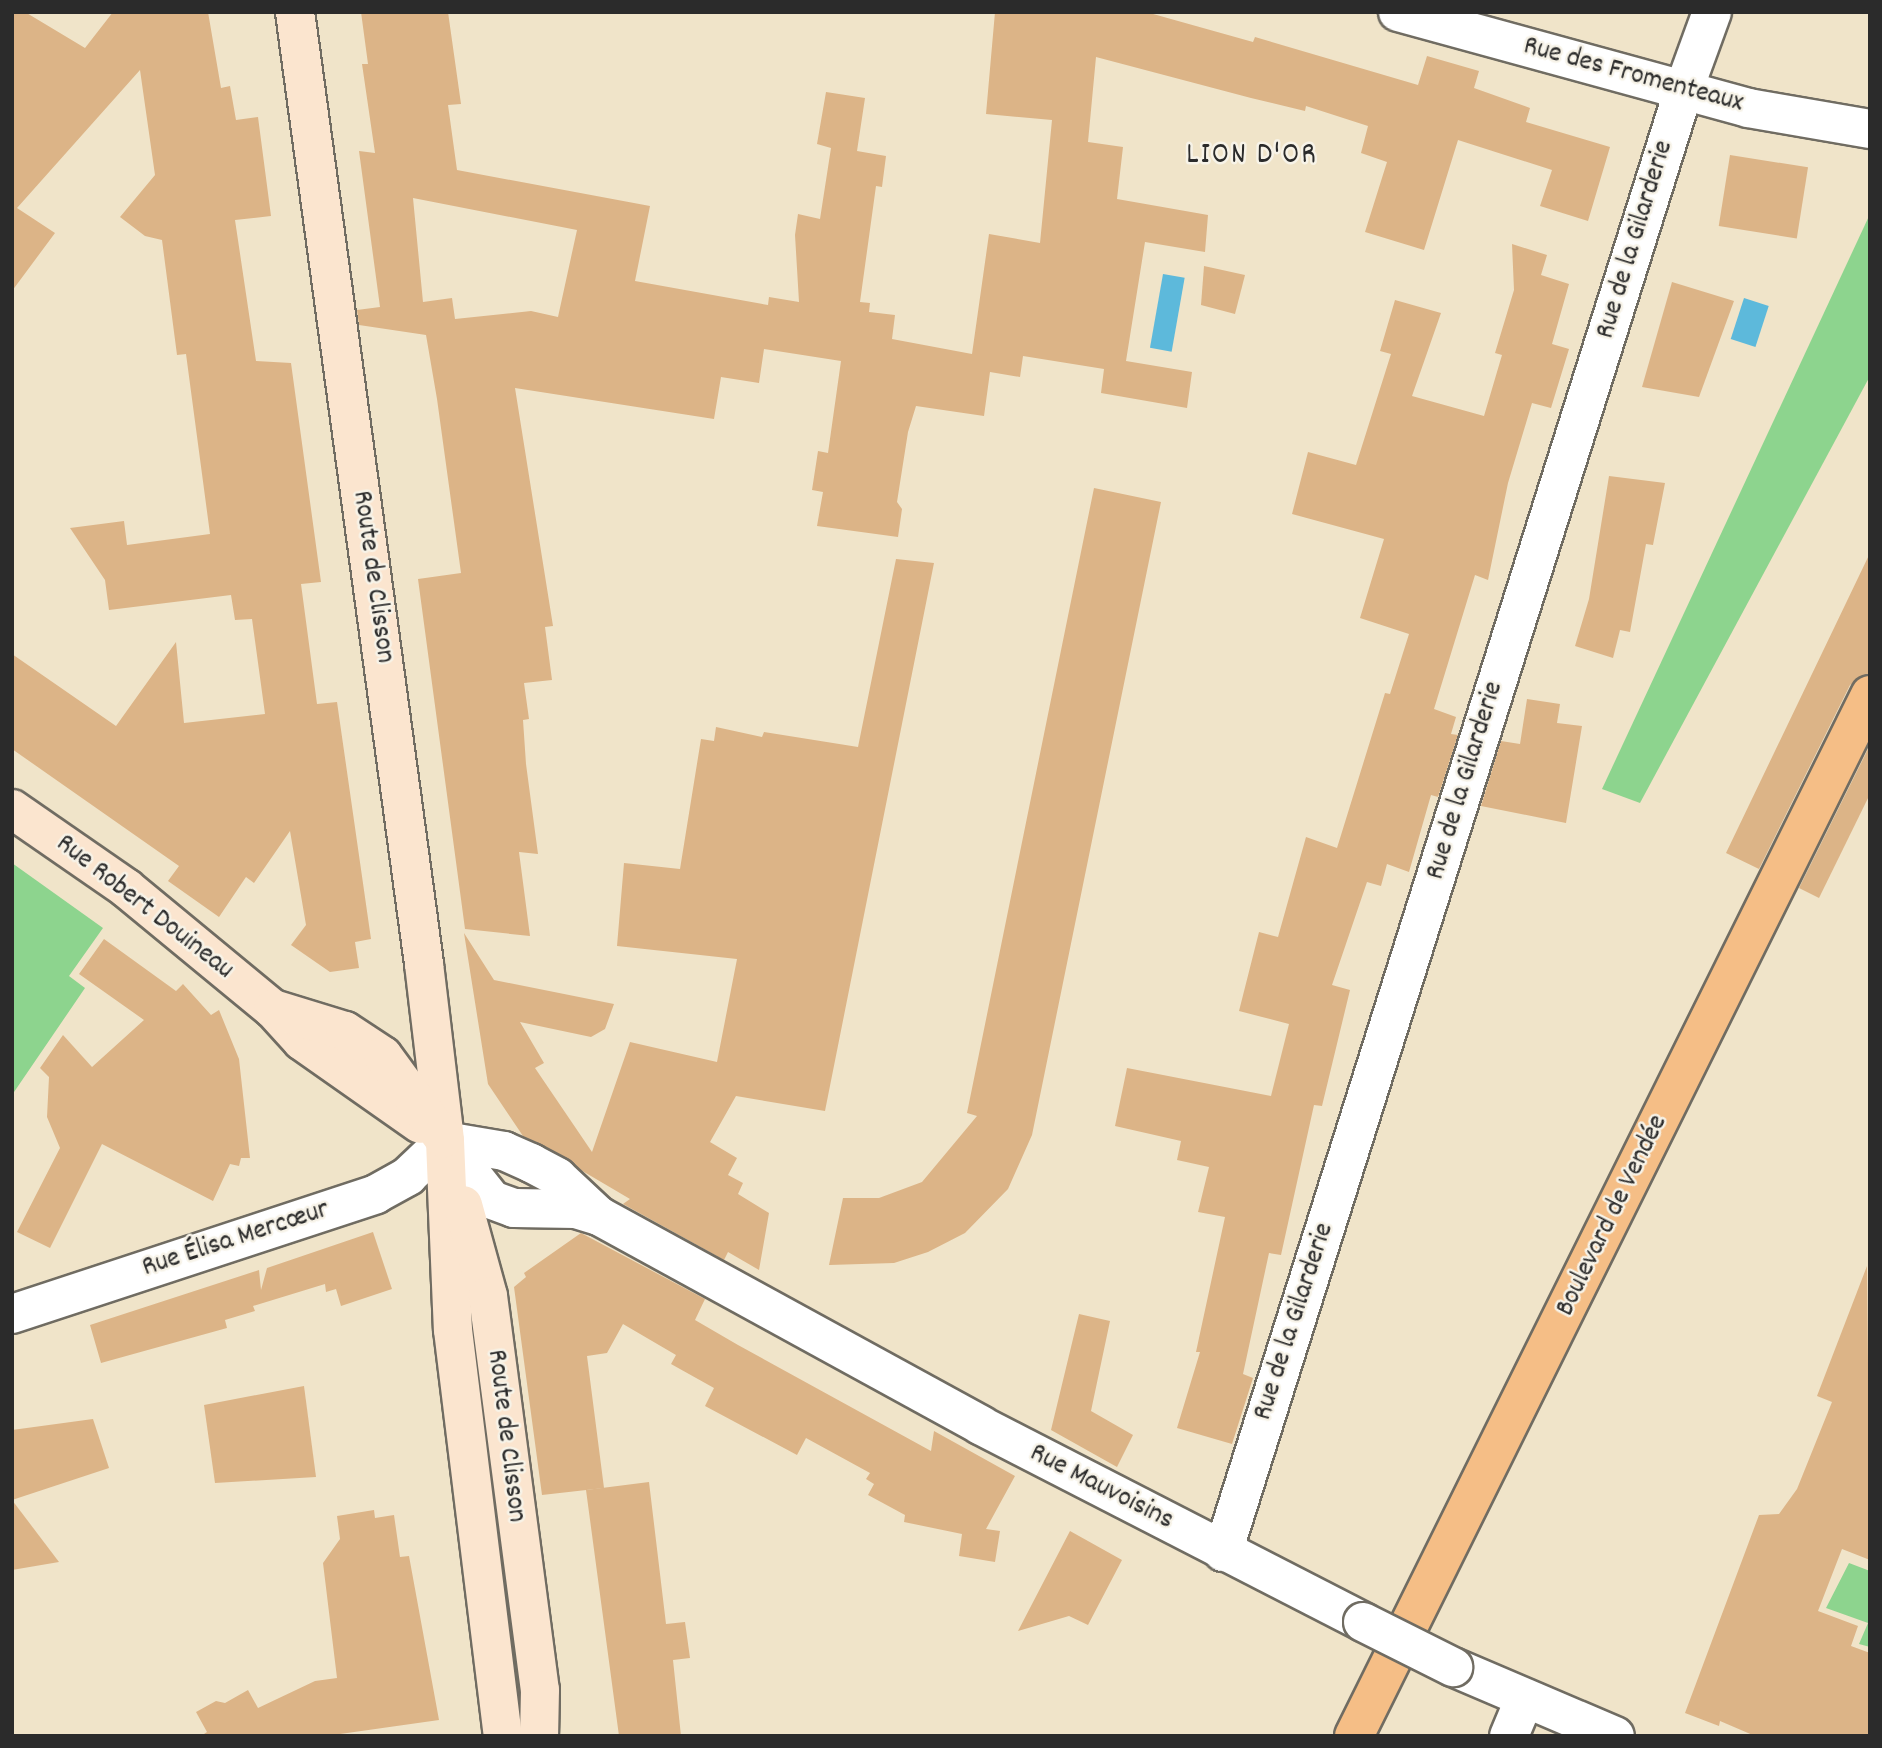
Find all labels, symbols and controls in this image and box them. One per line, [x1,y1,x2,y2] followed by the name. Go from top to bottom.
[1519,31,1747,121] street label: Rue des Fromenteaux
[1590,137,1682,343] street label: Rue de la Gilarderie
[1187,139,1317,175] district label: LION D'OR
[343,489,401,665] street label: Route de Clisson
[1420,678,1512,884] street label: Rue de la Gilarderie
[48,828,240,988] street label: Rue Robert Douineau
[1550,1110,1676,1322] street label: Boulevard de Vendée
[138,1194,334,1286] street label: Rue Élisa Mercœur
[1247,1219,1343,1425] street label: Rue de la Gilarderie
[478,1348,532,1524] street label: Route de Clisson
[1023,1437,1179,1539] street label: Rue Mauvoisins

